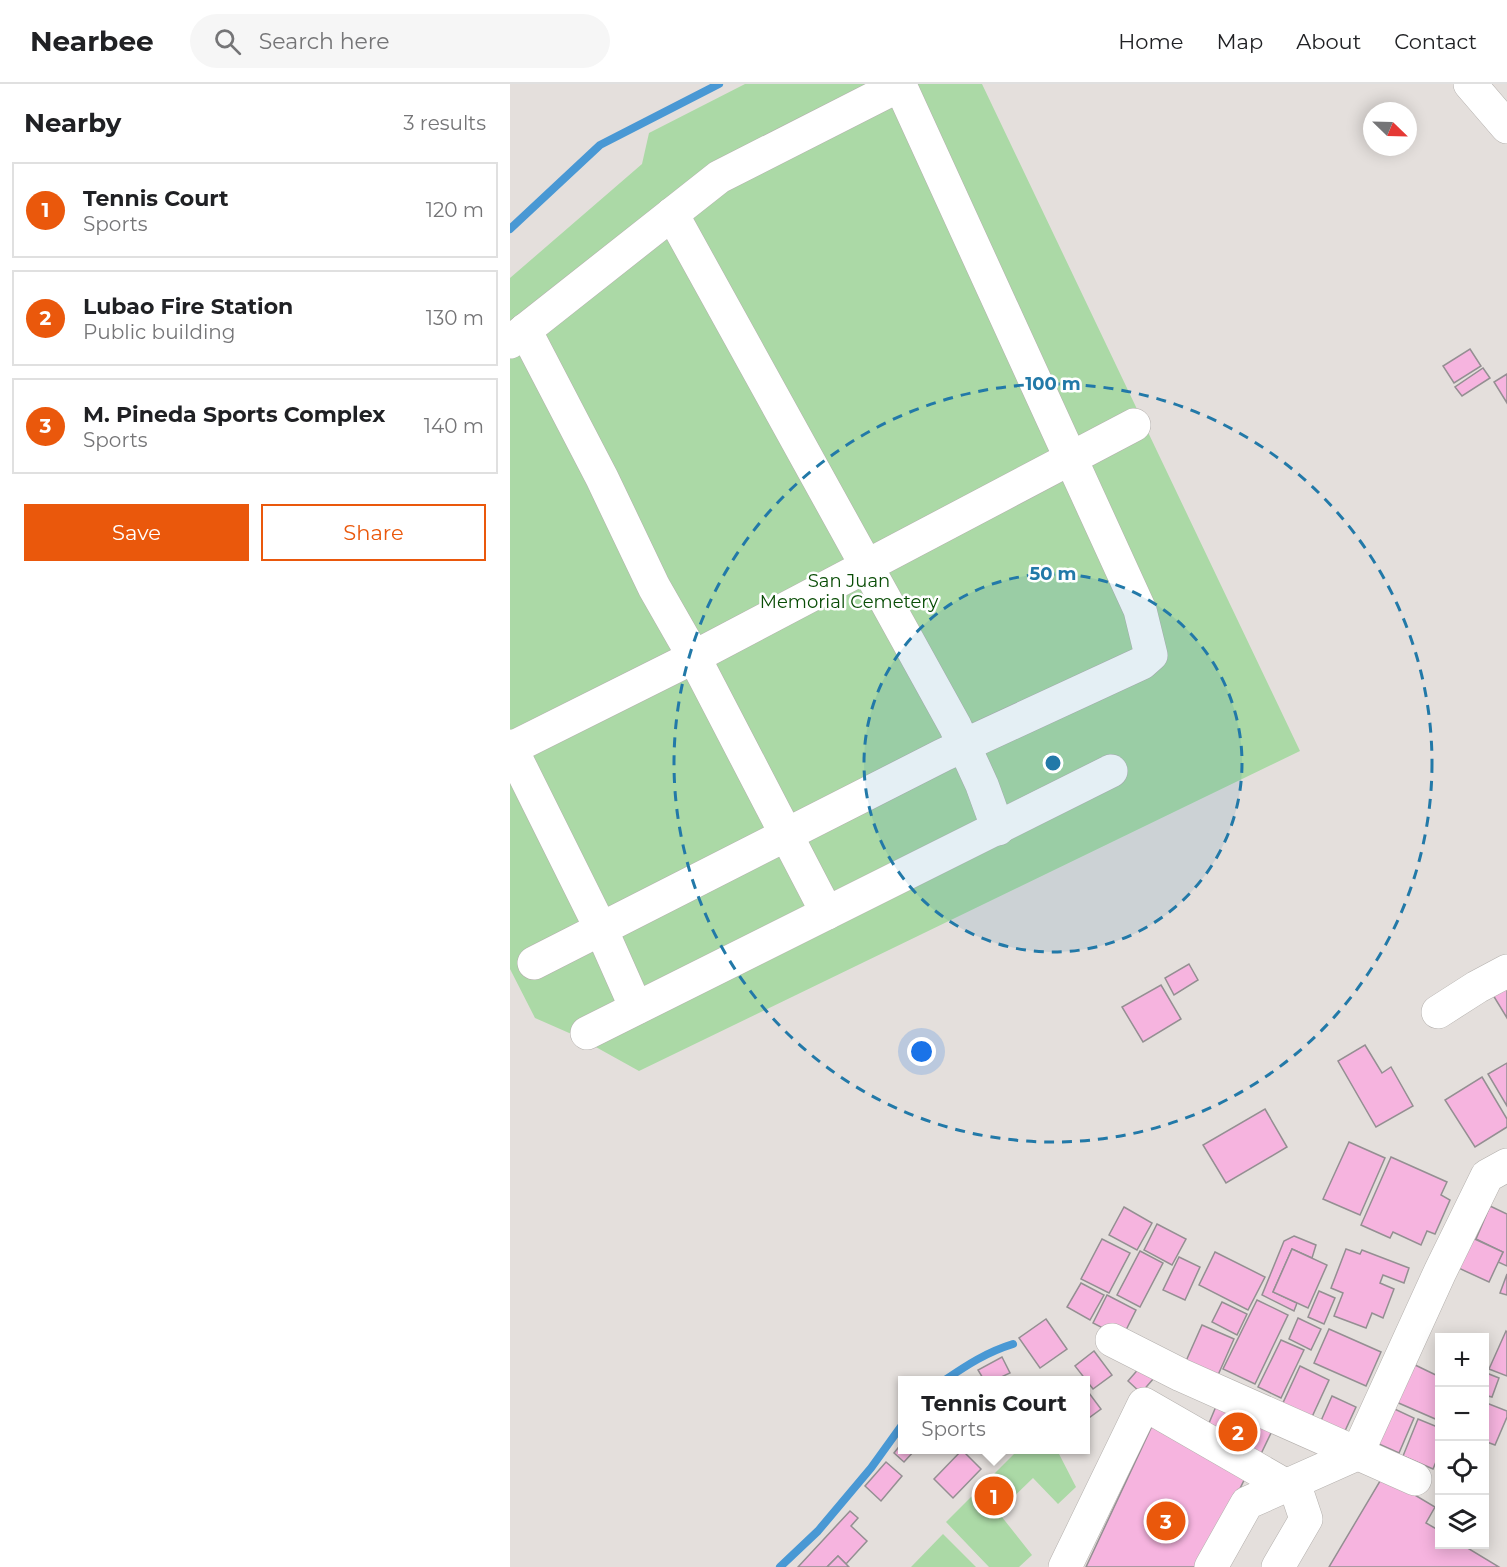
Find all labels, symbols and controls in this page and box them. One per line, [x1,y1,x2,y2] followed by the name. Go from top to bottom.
[190,14,610,68] search box
[30,24,154,58] text: Nearbee
[211,25,244,58] icon: search
[259,28,390,55] text: Search here
[1118,29,1183,54] text: Home
[1216,29,1263,54] text: Map
[1296,29,1361,54] text: About
[1394,29,1477,54] text: Contact
[1363,102,1417,156] north arrow
[24,107,121,139] text: Nearby
[403,111,486,135] text: 3 results
[83,185,229,212] text: Tennis Court
[42,198,49,222] text: 1
[426,198,484,222] text: 120 m
[83,212,148,236] text: Sports
[83,293,293,320] text: Lubao Fire Station
[40,306,51,330] text: 2
[426,306,484,330] text: 130 m
[83,320,236,344] text: Public building
[1025,373,1081,395] text: 100 m
[83,401,385,428] text: M. Pineda Sports Complex
[40,414,51,438] text: 3
[424,414,484,438] text: 140 m
[83,428,148,452] text: Sports
[24,504,249,561] button: Save
[261,504,486,561] button: Share
[1030,563,1076,585] text: 50 m
[760,570,938,613] park label: San Juan Memorial Cemetery
[1043,753,1063,773] centre of rings
[907,1037,936,1066] your location
[1435,1333,1489,1549] map controls
[1435,1333,1489,1387] button: +
[898,1376,1090,1454] popup
[1435,1387,1489,1441] button: −
[921,1390,1067,1417] text: Tennis Court
[1218,1410,1258,1454] pin: 2
[921,1417,986,1441] text: Sports
[1435,1441,1489,1495] button: locate
[974,1474,1014,1518] pin: 1
[1435,1495,1489,1549] button: layers
[1146,1498,1186,1544] pin: 3

